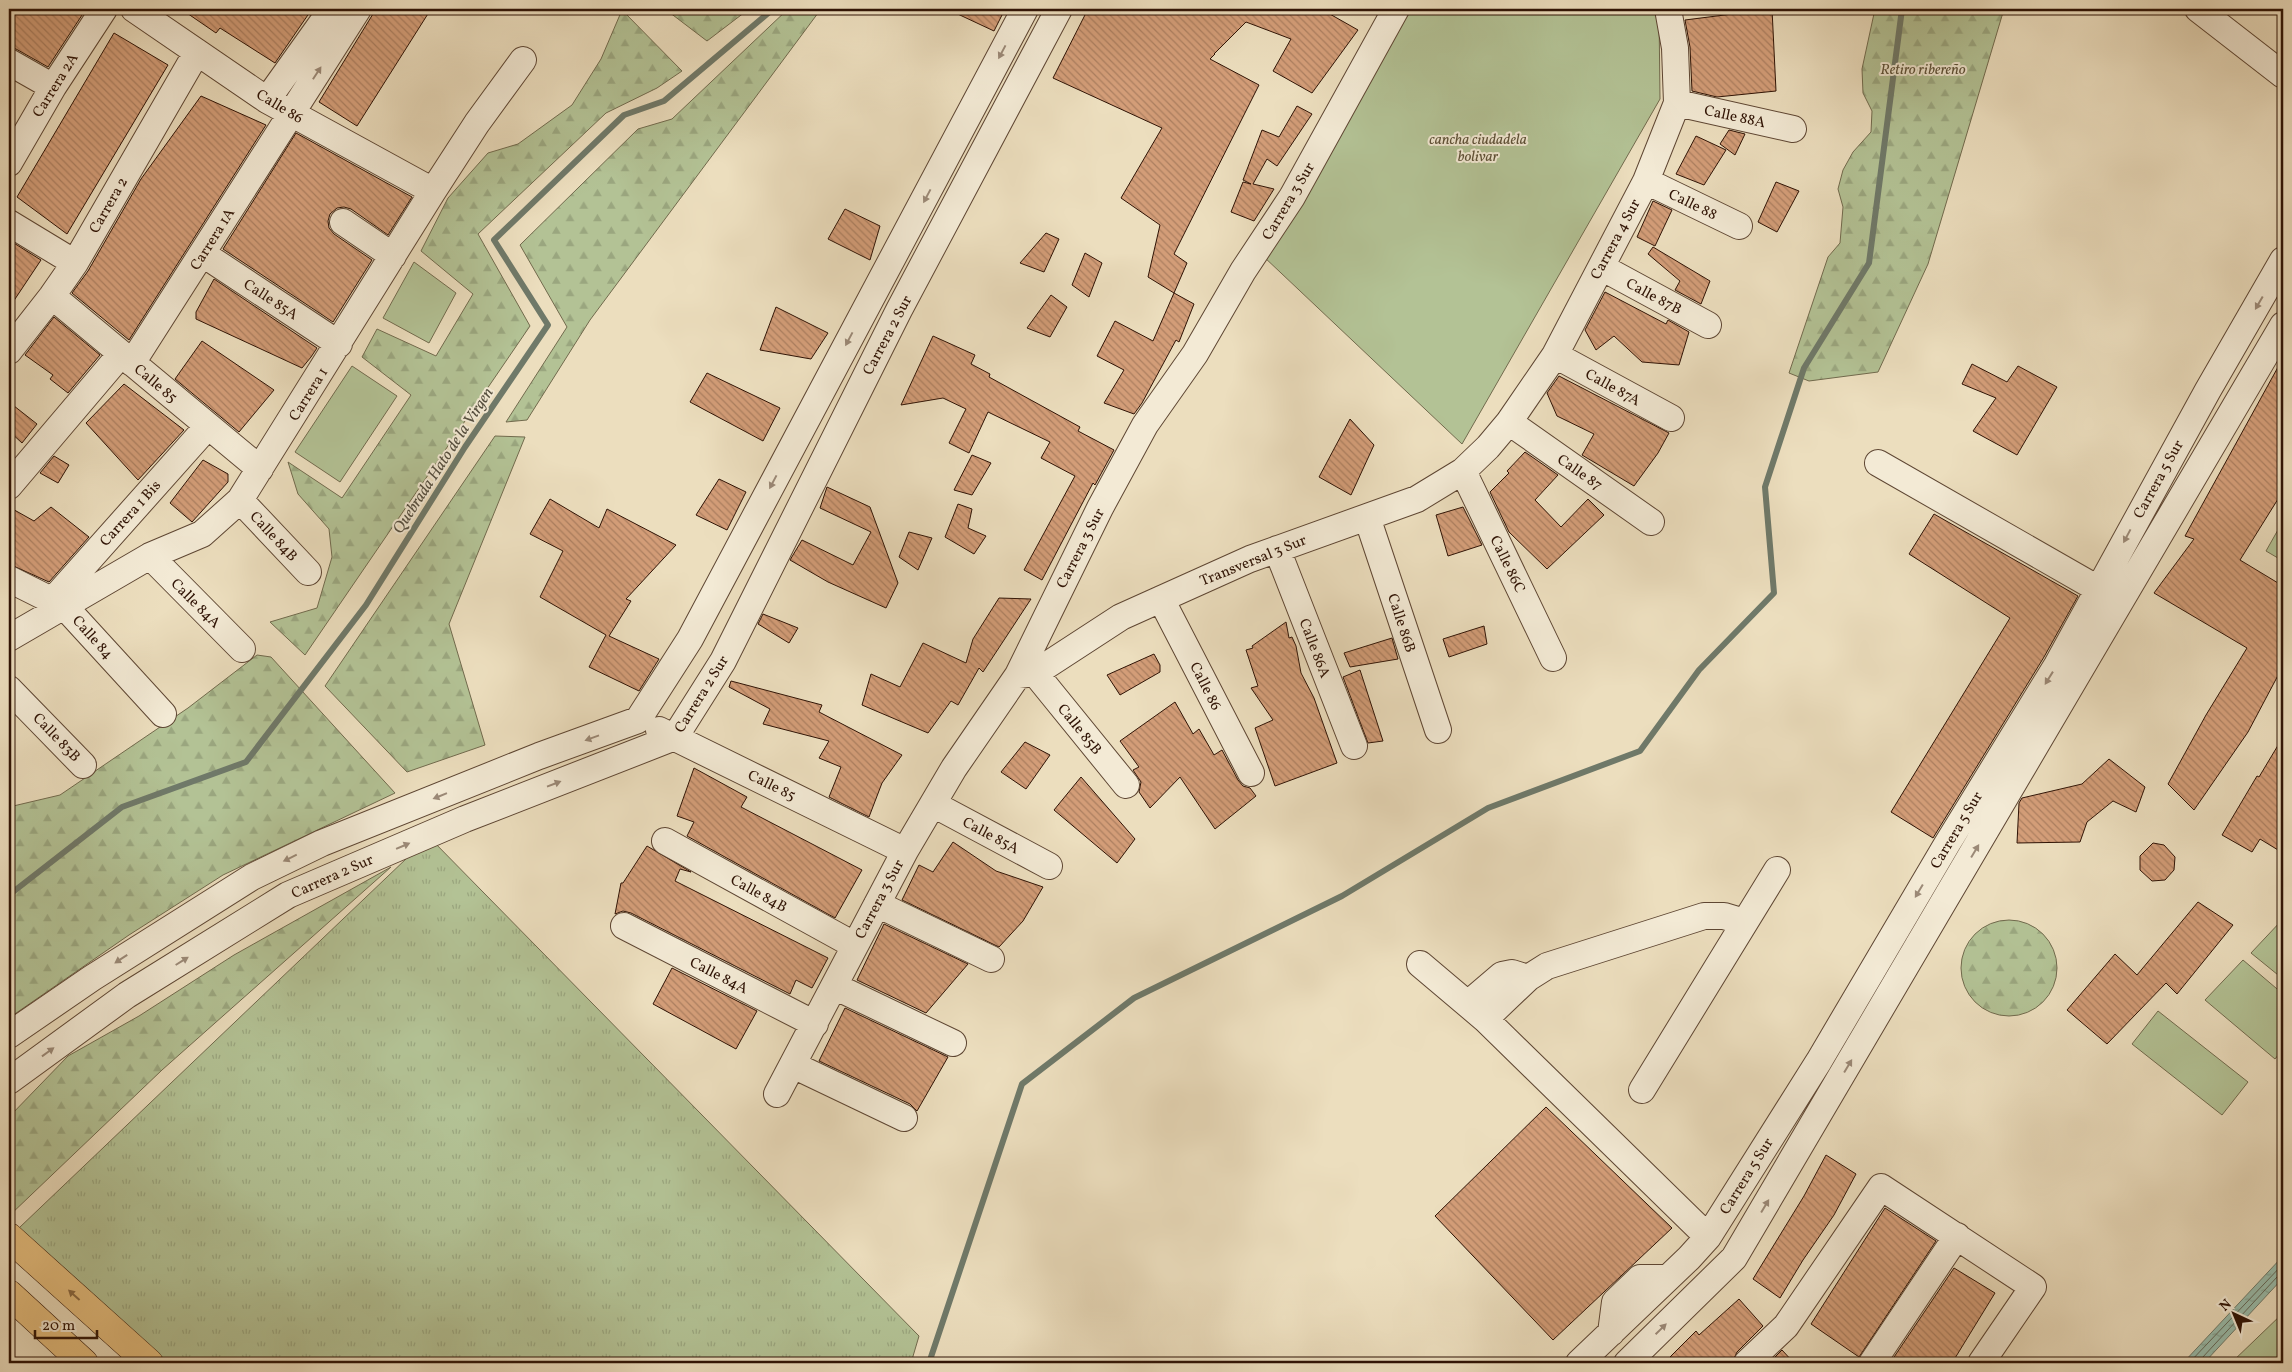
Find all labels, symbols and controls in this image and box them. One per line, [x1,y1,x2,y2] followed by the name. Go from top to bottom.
[998,45,1006,59] one-way arrow
[28,49,85,122] street label: Carrera 2A
[1880,60,1966,81] park label: Retiro ribereño
[312,66,321,80] one-way arrow
[252,85,307,130] street label: Calle 86
[1702,101,1768,134] street label: Calle 88A
[1429,130,1527,168] park label: cancha ciudadela bolivar
[1258,159,1321,245] street label: Carrera 3 Sur
[85,174,134,238] street label: Carrera 2
[1665,185,1720,226] street label: Calle 88
[923,189,931,203] one-way arrow
[1586,196,1646,284] street label: Carrera 4 Sur
[186,204,241,275] street label: Carrera 1A
[1622,274,1685,321] street label: Calle 87B
[239,275,302,326] street label: Calle 85A
[858,292,918,379] street label: Carrera 2 Sur
[2254,296,2263,309] one-way arrow
[845,332,854,345] one-way arrow
[129,360,181,409] street label: Calle 85
[285,364,334,426] street label: Carrera 1
[1581,365,1644,412] street label: Calle 87A
[388,384,499,539] water label: Quebrada Hato de la Virgen
[2129,437,2190,523] street label: Carrera 5 Sur
[1552,450,1606,497] street label: Calle 87
[769,475,777,489] one-way arrow
[96,476,167,552] street label: Carrera 1 Bis
[1052,505,1111,592] street label: Carrera 3 Sur
[244,507,302,567] street label: Calle 84B
[2123,528,2131,543] one-way arrow
[1197,530,1310,592] street label: Transversal 3 Sur
[1484,532,1530,597] street label: Calle 86C
[165,574,225,634] street label: Calle 84A
[1381,591,1420,656] street label: Calle 86B
[67,611,117,665] street label: Calle 84
[1293,616,1335,682] street label: Calle 86A
[670,652,734,738] street label: Carrera 2 Sur
[1184,659,1226,714] street label: Calle 86
[2044,671,2054,685] one-way arrow
[1052,700,1106,760] street label: Calle 85B
[27,709,85,767] street label: Calle 83B
[584,734,599,742] one-way arrow
[744,766,799,807] street label: Calle 85
[547,780,562,788] one-way arrow
[1926,788,1989,873] street label: Carrera 5 Sur
[432,792,447,800] one-way arrow
[958,813,1023,860] street label: Calle 85A
[396,841,410,849] one-way arrow
[1970,844,1979,857] one-way arrow
[288,850,377,905] street label: Carrera 2 Sur
[283,854,297,862] one-way arrow
[851,856,910,943] street label: Carrera 3 Sur
[726,870,790,918] street label: Calle 84B
[1914,885,1923,898] one-way arrow
[685,953,752,1000] street label: Calle 84A
[114,955,128,964] one-way arrow
[176,956,189,966] one-way arrow
[41,1047,55,1057] one-way arrow
[1843,1059,1852,1072] one-way arrow
[1715,1134,1779,1219] street label: Carrera 5 Sur
[1761,1199,1770,1212] one-way arrow
[67,1290,80,1301] one-way arrow
[2210,1290,2260,1340] north arrow
[2216,1295,2236,1316] text: N
[35,1307,98,1339] scale bar
[42,1316,75,1337] text: 20 m
[1655,1323,1667,1335] one-way arrow

